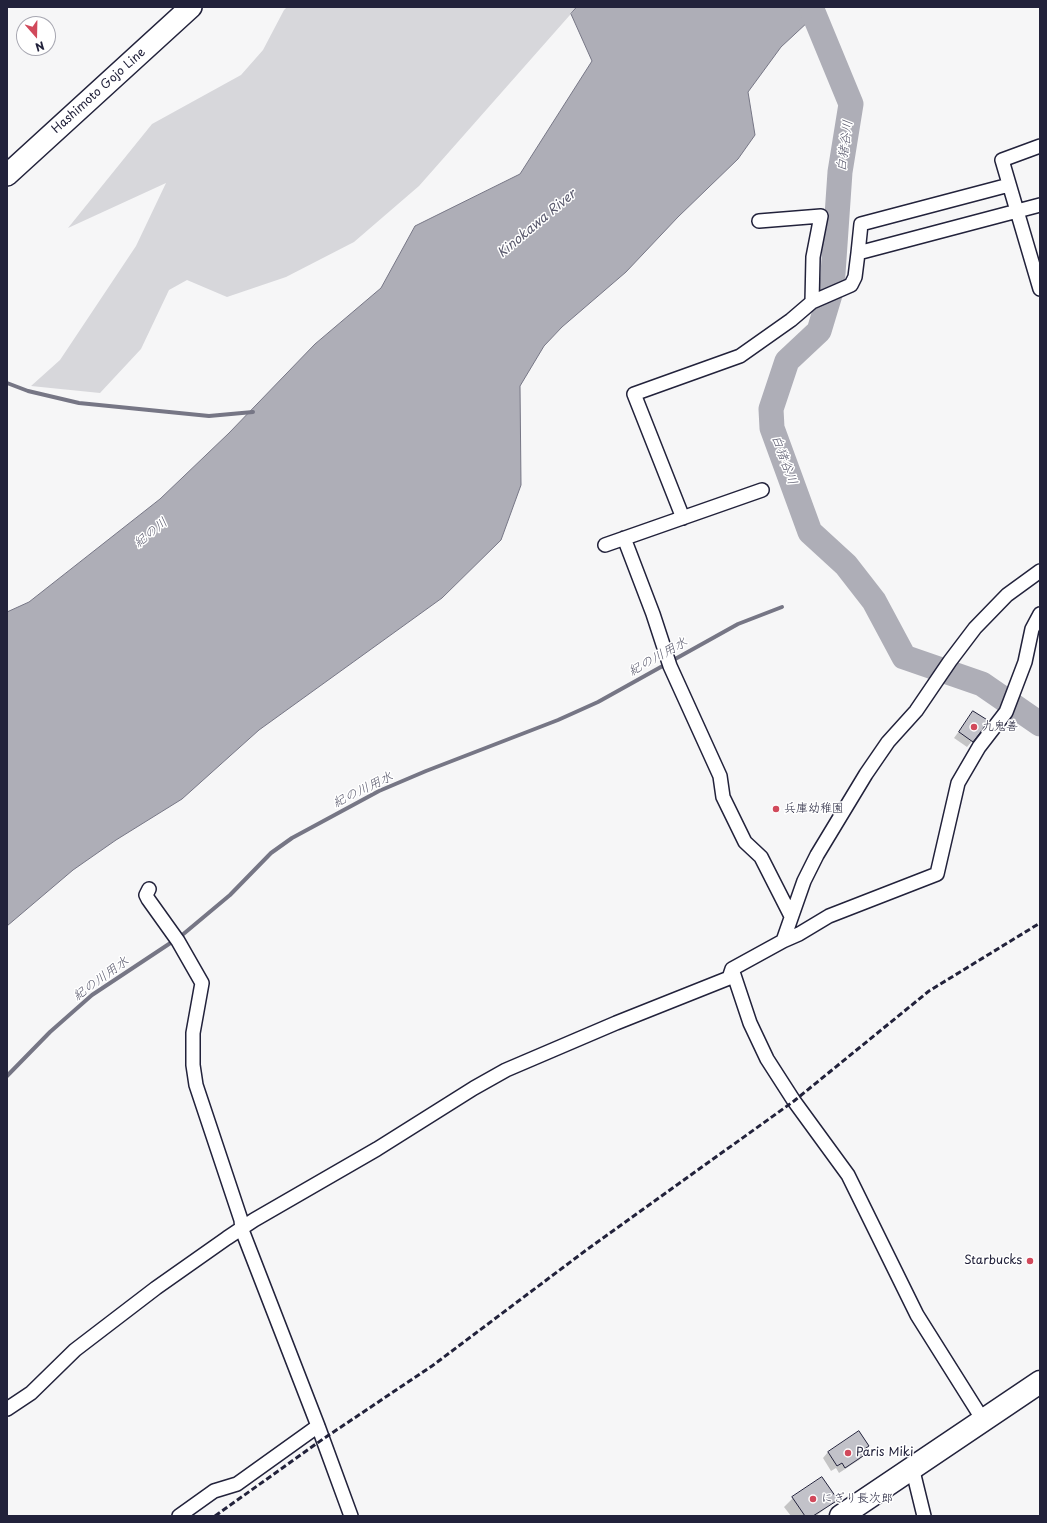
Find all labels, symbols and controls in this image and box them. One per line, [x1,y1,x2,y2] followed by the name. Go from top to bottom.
[16,16,56,56] north arrow
[33,37,47,56] text: N
[49,45,149,137] street label: Hashimoto Gojo Line
[834,119,856,173] water label: 白猪谷川
[495,187,579,261] water label: Kinokawa River
[768,433,800,487] water label: 白猪谷川
[131,515,171,551] water label: 紀の川
[626,634,690,680] water label: 紀の川用水
[982,720,1018,734] place label: 九鬼善
[969,722,979,732] marker: 九鬼善
[330,769,396,811] water label: 紀の川用水
[784,802,844,816] place label: 兵庫幼稚園
[771,804,781,814] marker: 兵庫幼稚園
[70,954,132,1004] water label: 紀の川用水
[964,1254,1022,1268] place label: Starbucks
[1025,1256,1035,1266] marker: Starbucks
[856,1446,914,1460] place label: Paris Miki
[843,1448,853,1458] marker: Paris Miki
[821,1492,893,1506] place label: にぎり長次郎
[808,1494,818,1504] marker: にぎり長次郎

